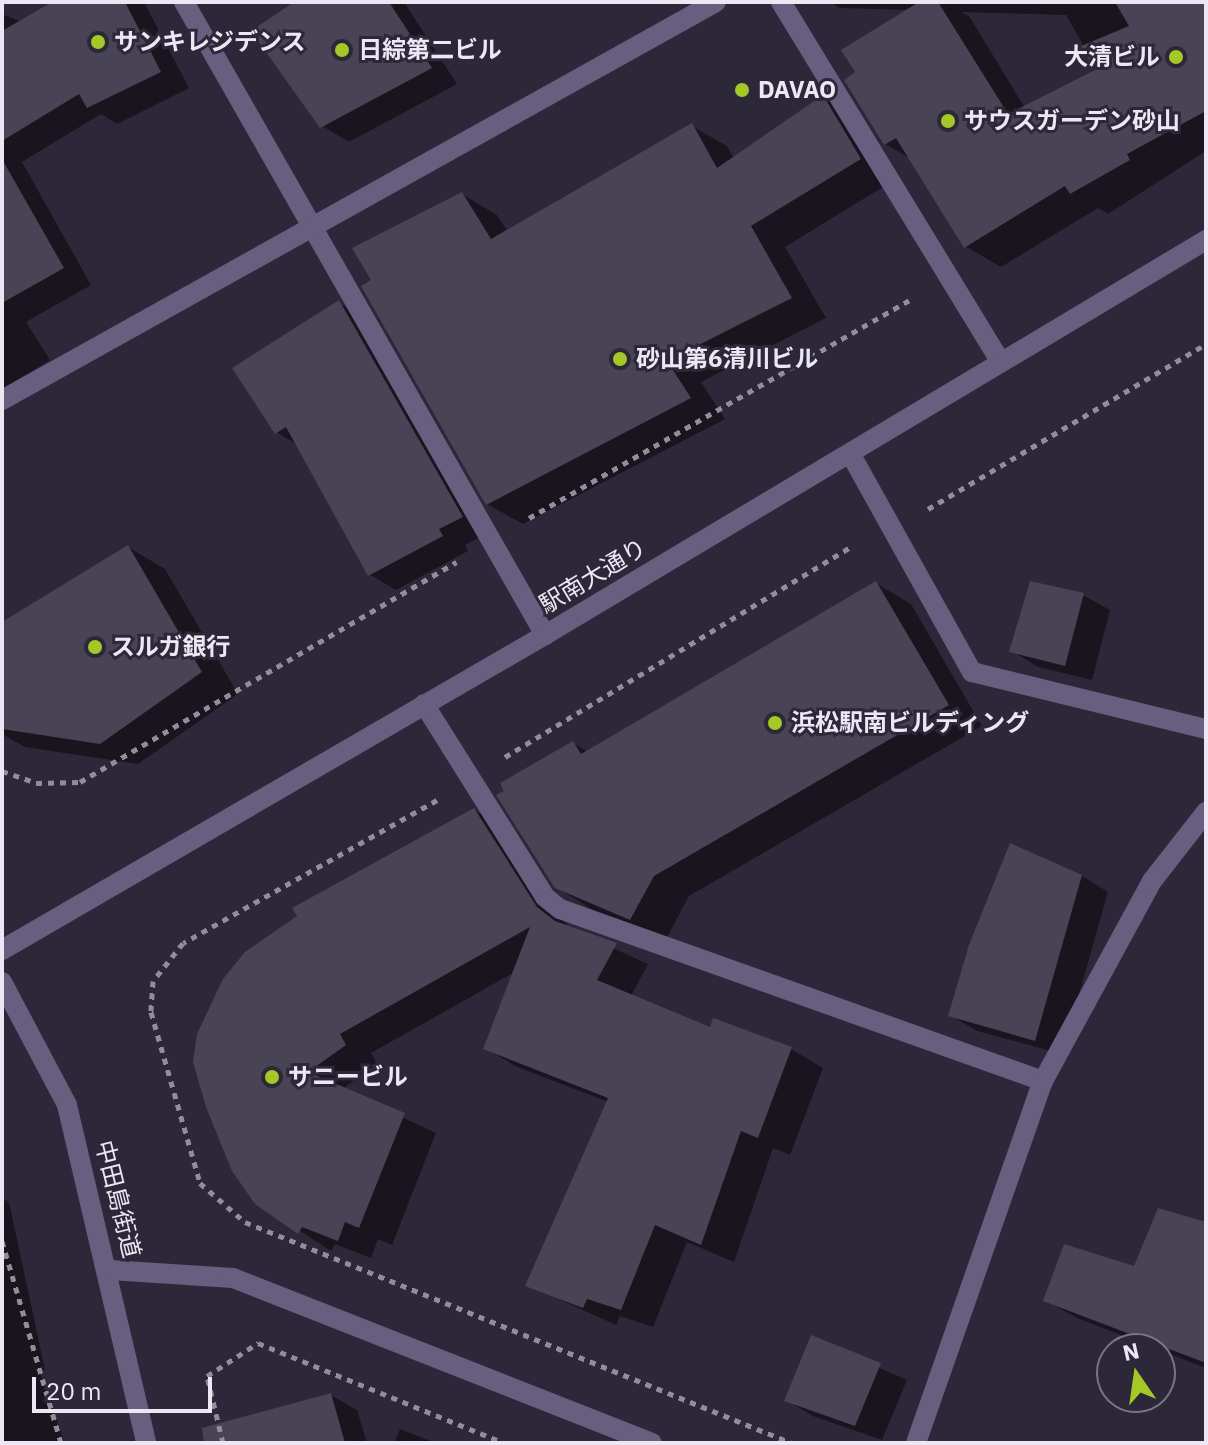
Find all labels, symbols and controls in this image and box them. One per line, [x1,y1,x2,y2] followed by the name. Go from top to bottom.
[114,28,306,56] place label: サンキレジデンス
[89,33,107,51] marker: サンキレジデンス
[358,36,502,64] place label: 日綜第二ビル
[333,41,351,59] marker: 日綜第二ビル
[1064,43,1160,71] place label: 大清ビル
[1167,48,1185,66] marker: 大清ビル
[758,76,836,104] place label: DAVAO
[733,81,751,99] marker: DAVAO
[964,107,1180,135] place label: サウスガーデン砂山
[939,112,957,130] marker: サウスガーデン砂山
[636,345,818,373] place label: 砂山第6清川ビル
[611,350,629,368] marker: 砂山第6清川ビル
[534,533,652,619] street label: 駅南大通り
[111,633,231,661] place label: スルガ銀行
[86,638,104,656] marker: スルガ銀行
[791,709,1031,737] place label: 浜松駅南ビルディング
[766,714,784,732] marker: 浜松駅南ビルディング
[288,1063,408,1091] place label: サニービル
[263,1068,281,1086] marker: サニービル
[90,1137,146,1261] street label: 中田島街道
[1096,1333,1176,1413] north arrow
[1120,1335,1142,1367] text: N
[36,1361,216,1411] scale bar
[46,1375,101,1407] text: 20 m

